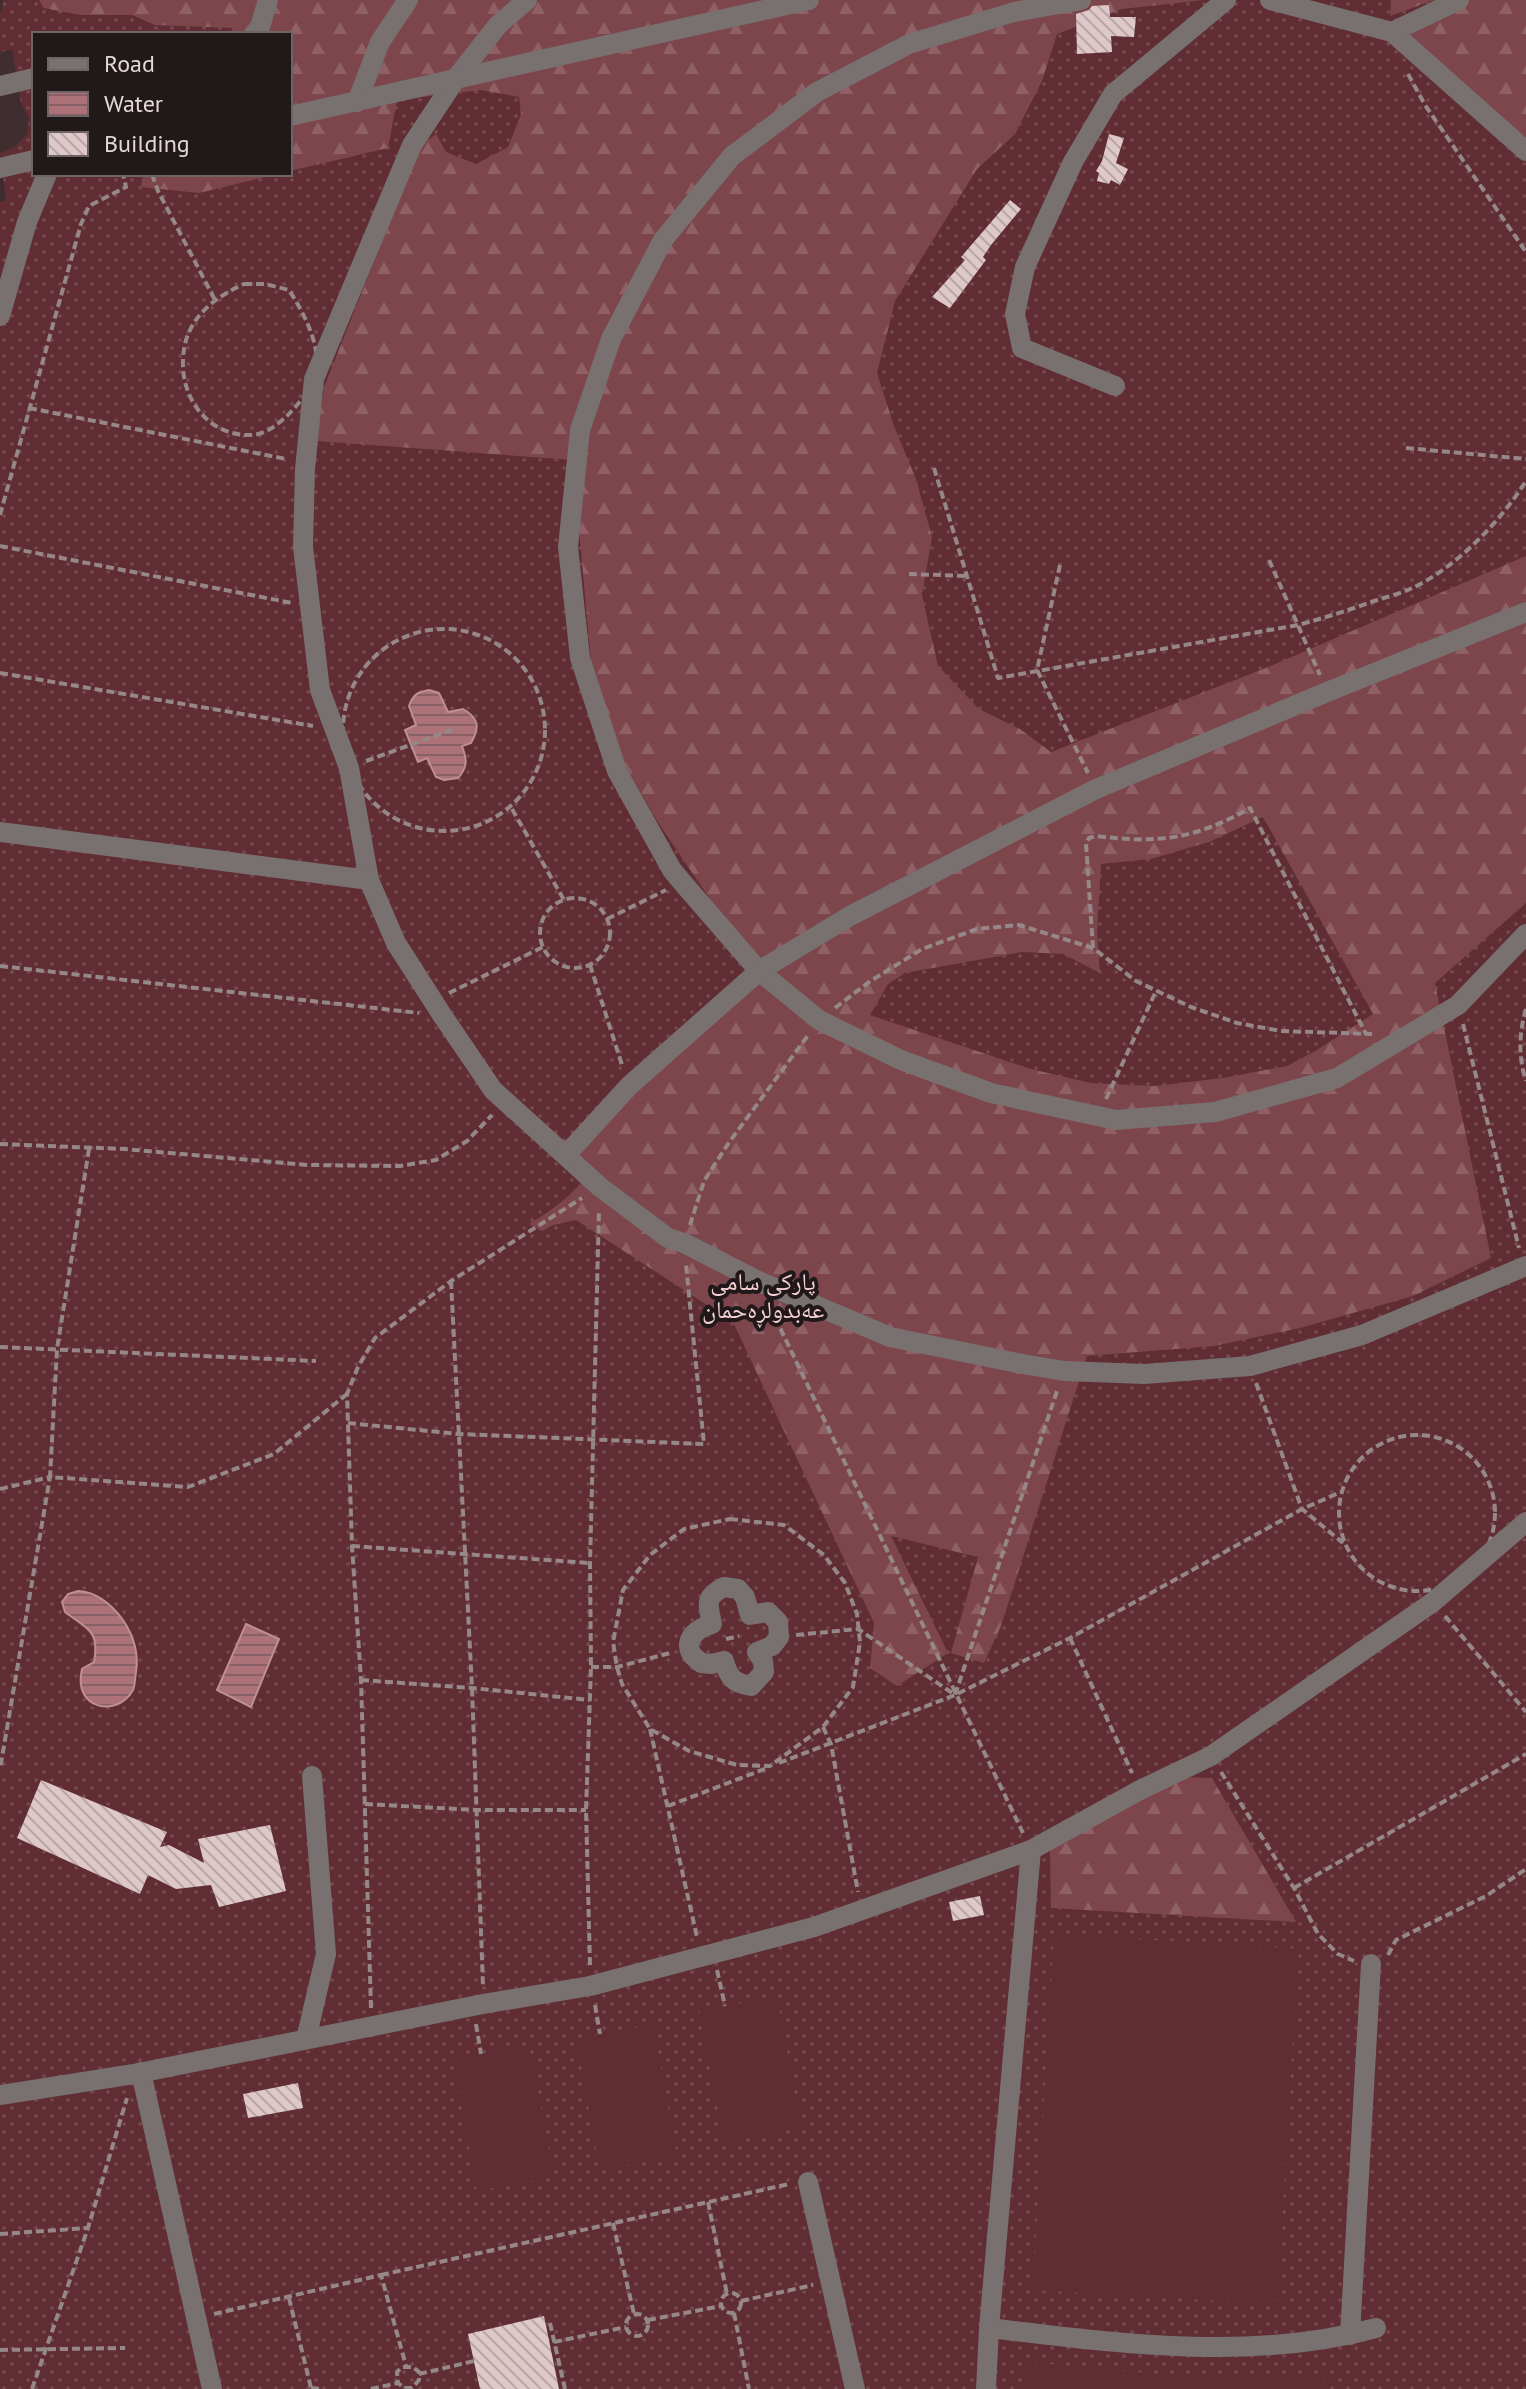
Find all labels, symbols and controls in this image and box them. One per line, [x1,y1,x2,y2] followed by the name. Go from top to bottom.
[32,32,292,176] legend
[104,48,155,79] text: Road
[104,88,163,119] text: Water
[104,128,190,159] text: Building
[702,1266,824,1328] park label: پارکی سامی عەبدولڕەحمان

